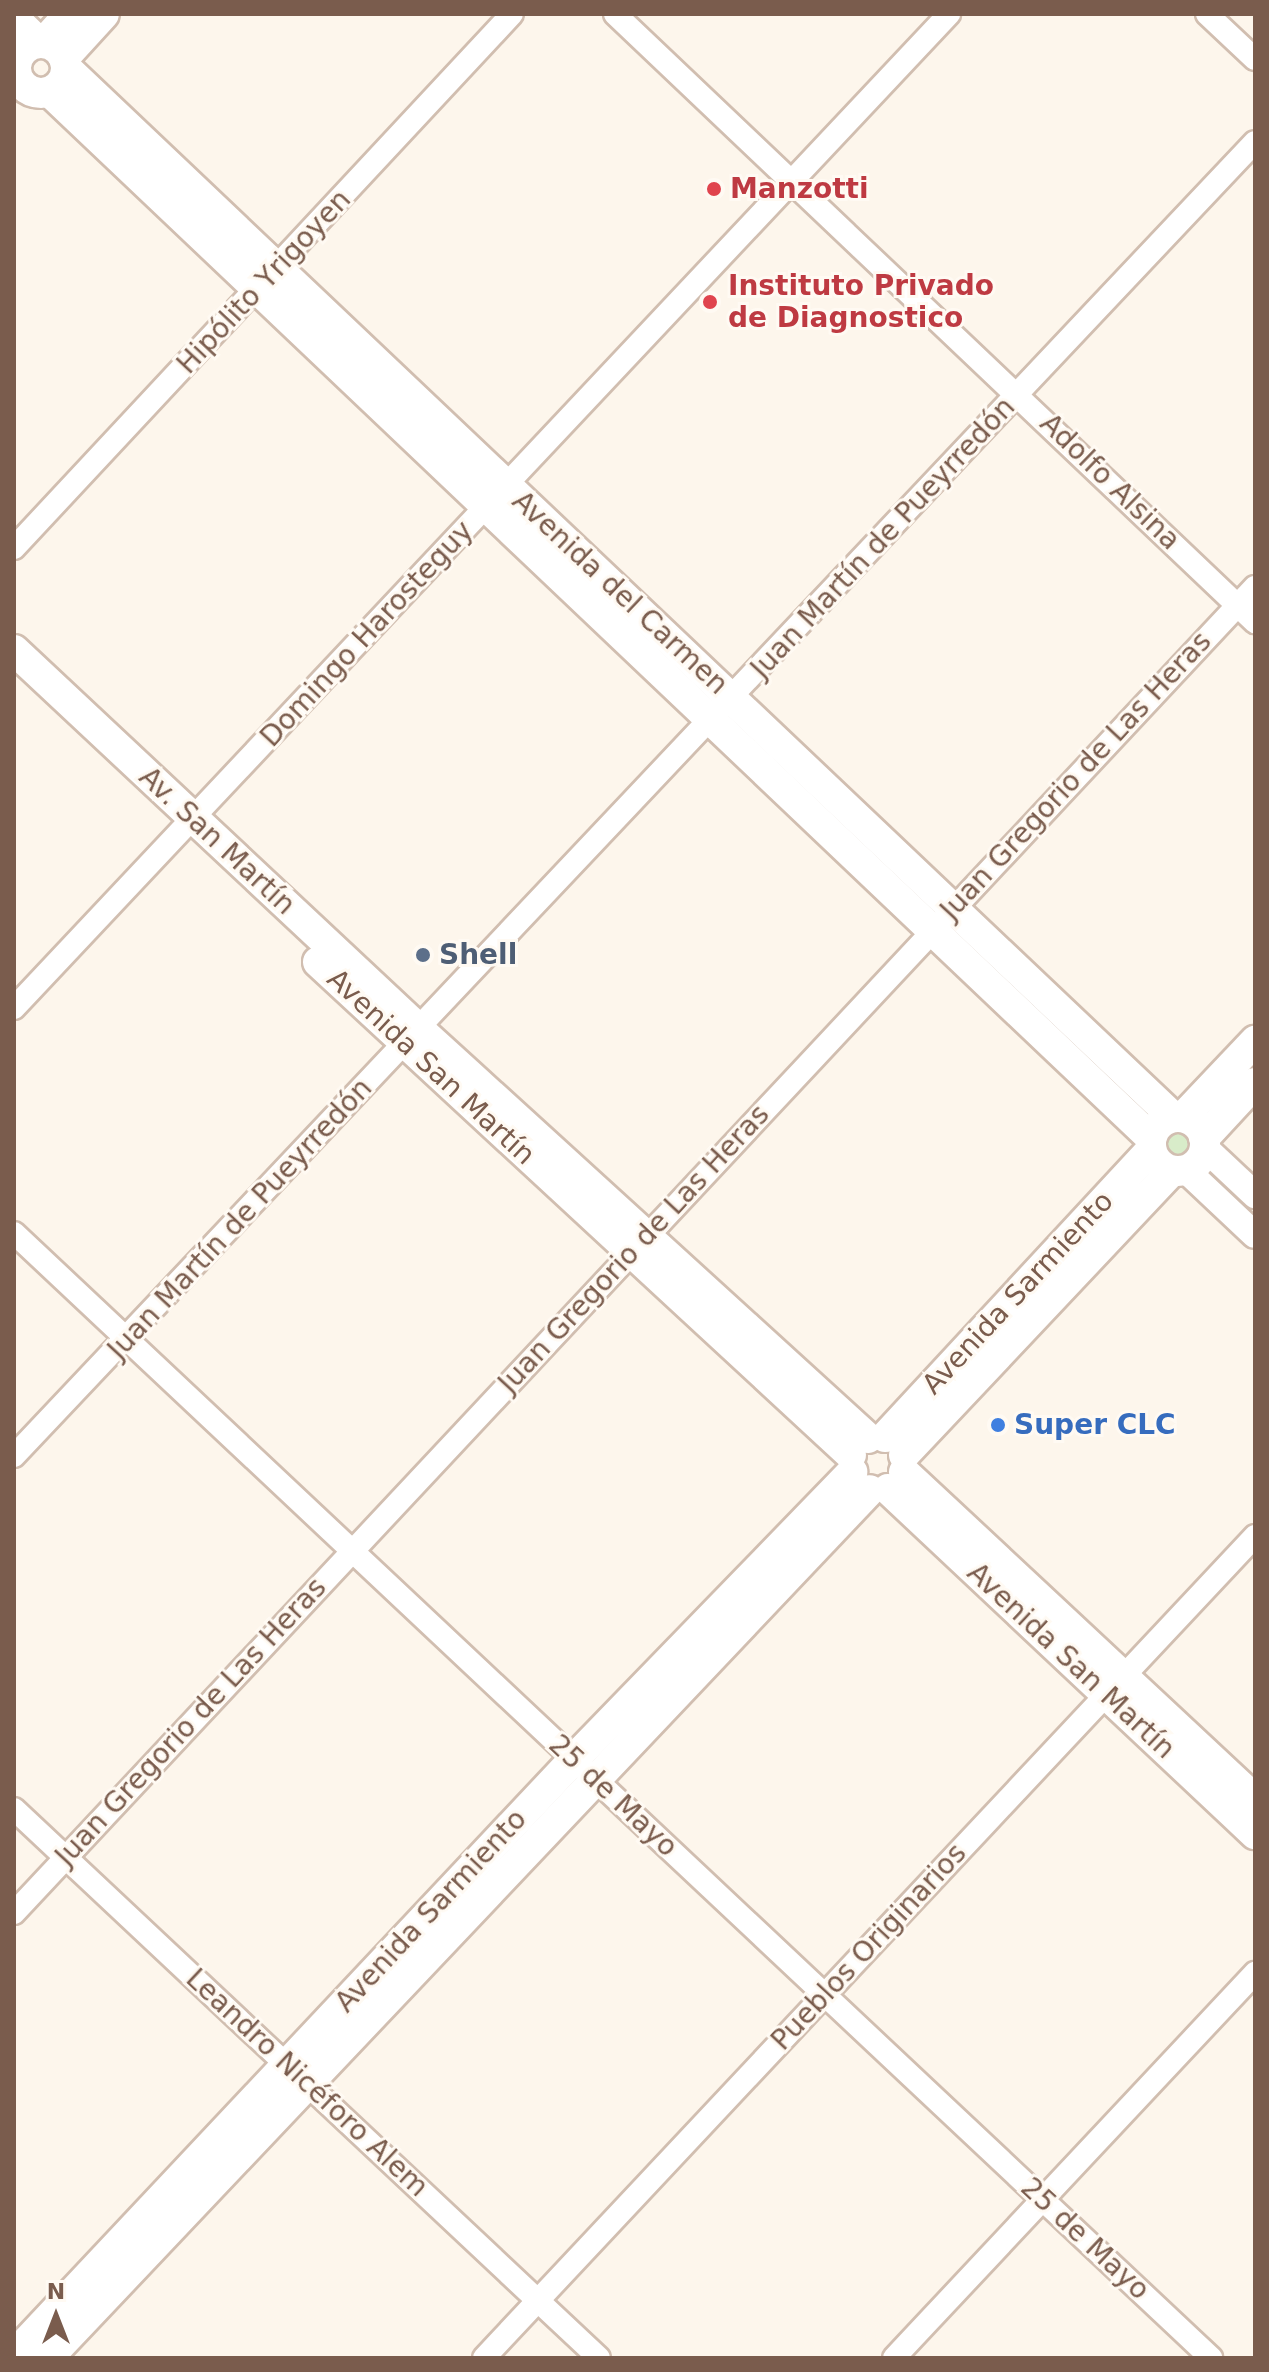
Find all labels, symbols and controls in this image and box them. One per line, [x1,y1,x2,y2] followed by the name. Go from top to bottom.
[730,172,869,206] place label: Manzotti
[705,180,723,198] marker: Manzotti
[170,183,358,381] street label: Hipólito Yrigoyen
[728,269,994,335] place label: Instituto Privado de Diagnostico
[699,291,721,313] marker: Instituto Privado de Diagnostico
[744,391,1022,685] street label: Juan Martín de Pueyrredón
[1033,407,1187,557] street label: Adolfo Alsina
[505,484,735,702] street label: Avenida del Carmen
[254,514,480,754] street label: Domingo Harosteguy
[934,625,1218,927] street label: Juan Gregorio de Las Heras
[132,760,302,922] street label: Av. San Martín
[439,938,517,972] place label: Shell
[414,946,432,964] marker: Shell
[320,962,542,1172] street label: Avenida San Martín
[101,1072,379,1366] street label: Juan Martín de Pueyrredón
[492,1098,776,1400] street label: Juan Gregorio de Las Heras
[915,1185,1121,1401] street label: Avenida Sarmiento
[1014,1408,1176,1442] place label: Super CLC
[989,1416,1007,1434] marker: Super CLC
[960,1556,1182,1766] street label: Avenida San Martín
[49,1571,333,1873] street label: Juan Gregorio de Las Heras
[542,1728,684,1864] street label: 25 de Mayo
[328,1803,534,2019] street label: Avenida Sarmiento
[765,1837,973,2057] street label: Pueblos Originarios
[179,1962,435,2204] street label: Leandro Nicéforo Alem
[1014,2171,1156,2307] street label: 25 de Mayo
[16,2276,96,2356] north arrow
[47,2279,65,2304] text: N

